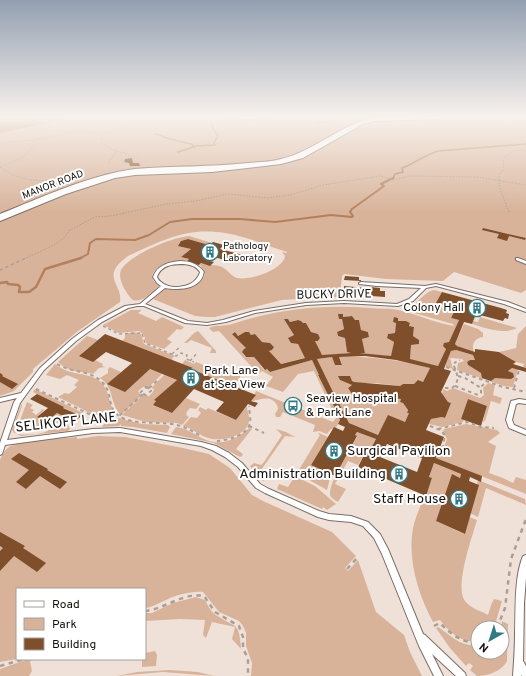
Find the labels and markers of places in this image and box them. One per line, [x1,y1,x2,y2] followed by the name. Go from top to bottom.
[223,240,272,265] place label: Pathology Laboratory
[200,242,220,262] building icon: Pathology Laboratory
[467,298,487,318] building icon: Colony Hall
[403,300,464,316] place label: Colony Hall
[204,363,266,393] place label: Park Lane at Sea View
[181,368,201,388] building icon: Park Lane at Sea View
[306,391,397,421] place label: Seaview Hospital & Park Lane
[283,396,303,416] bus stop icon: Seaview Hospital & Park Lane
[324,441,344,461] building icon: Surgical Pavilion
[347,443,451,460] place label: Surgical Pavilion
[389,464,409,484] building icon: Administration Building
[239,466,386,483] place label: Administration Building
[449,489,469,509] building icon: Staff House
[373,491,446,508] place label: Staff House

